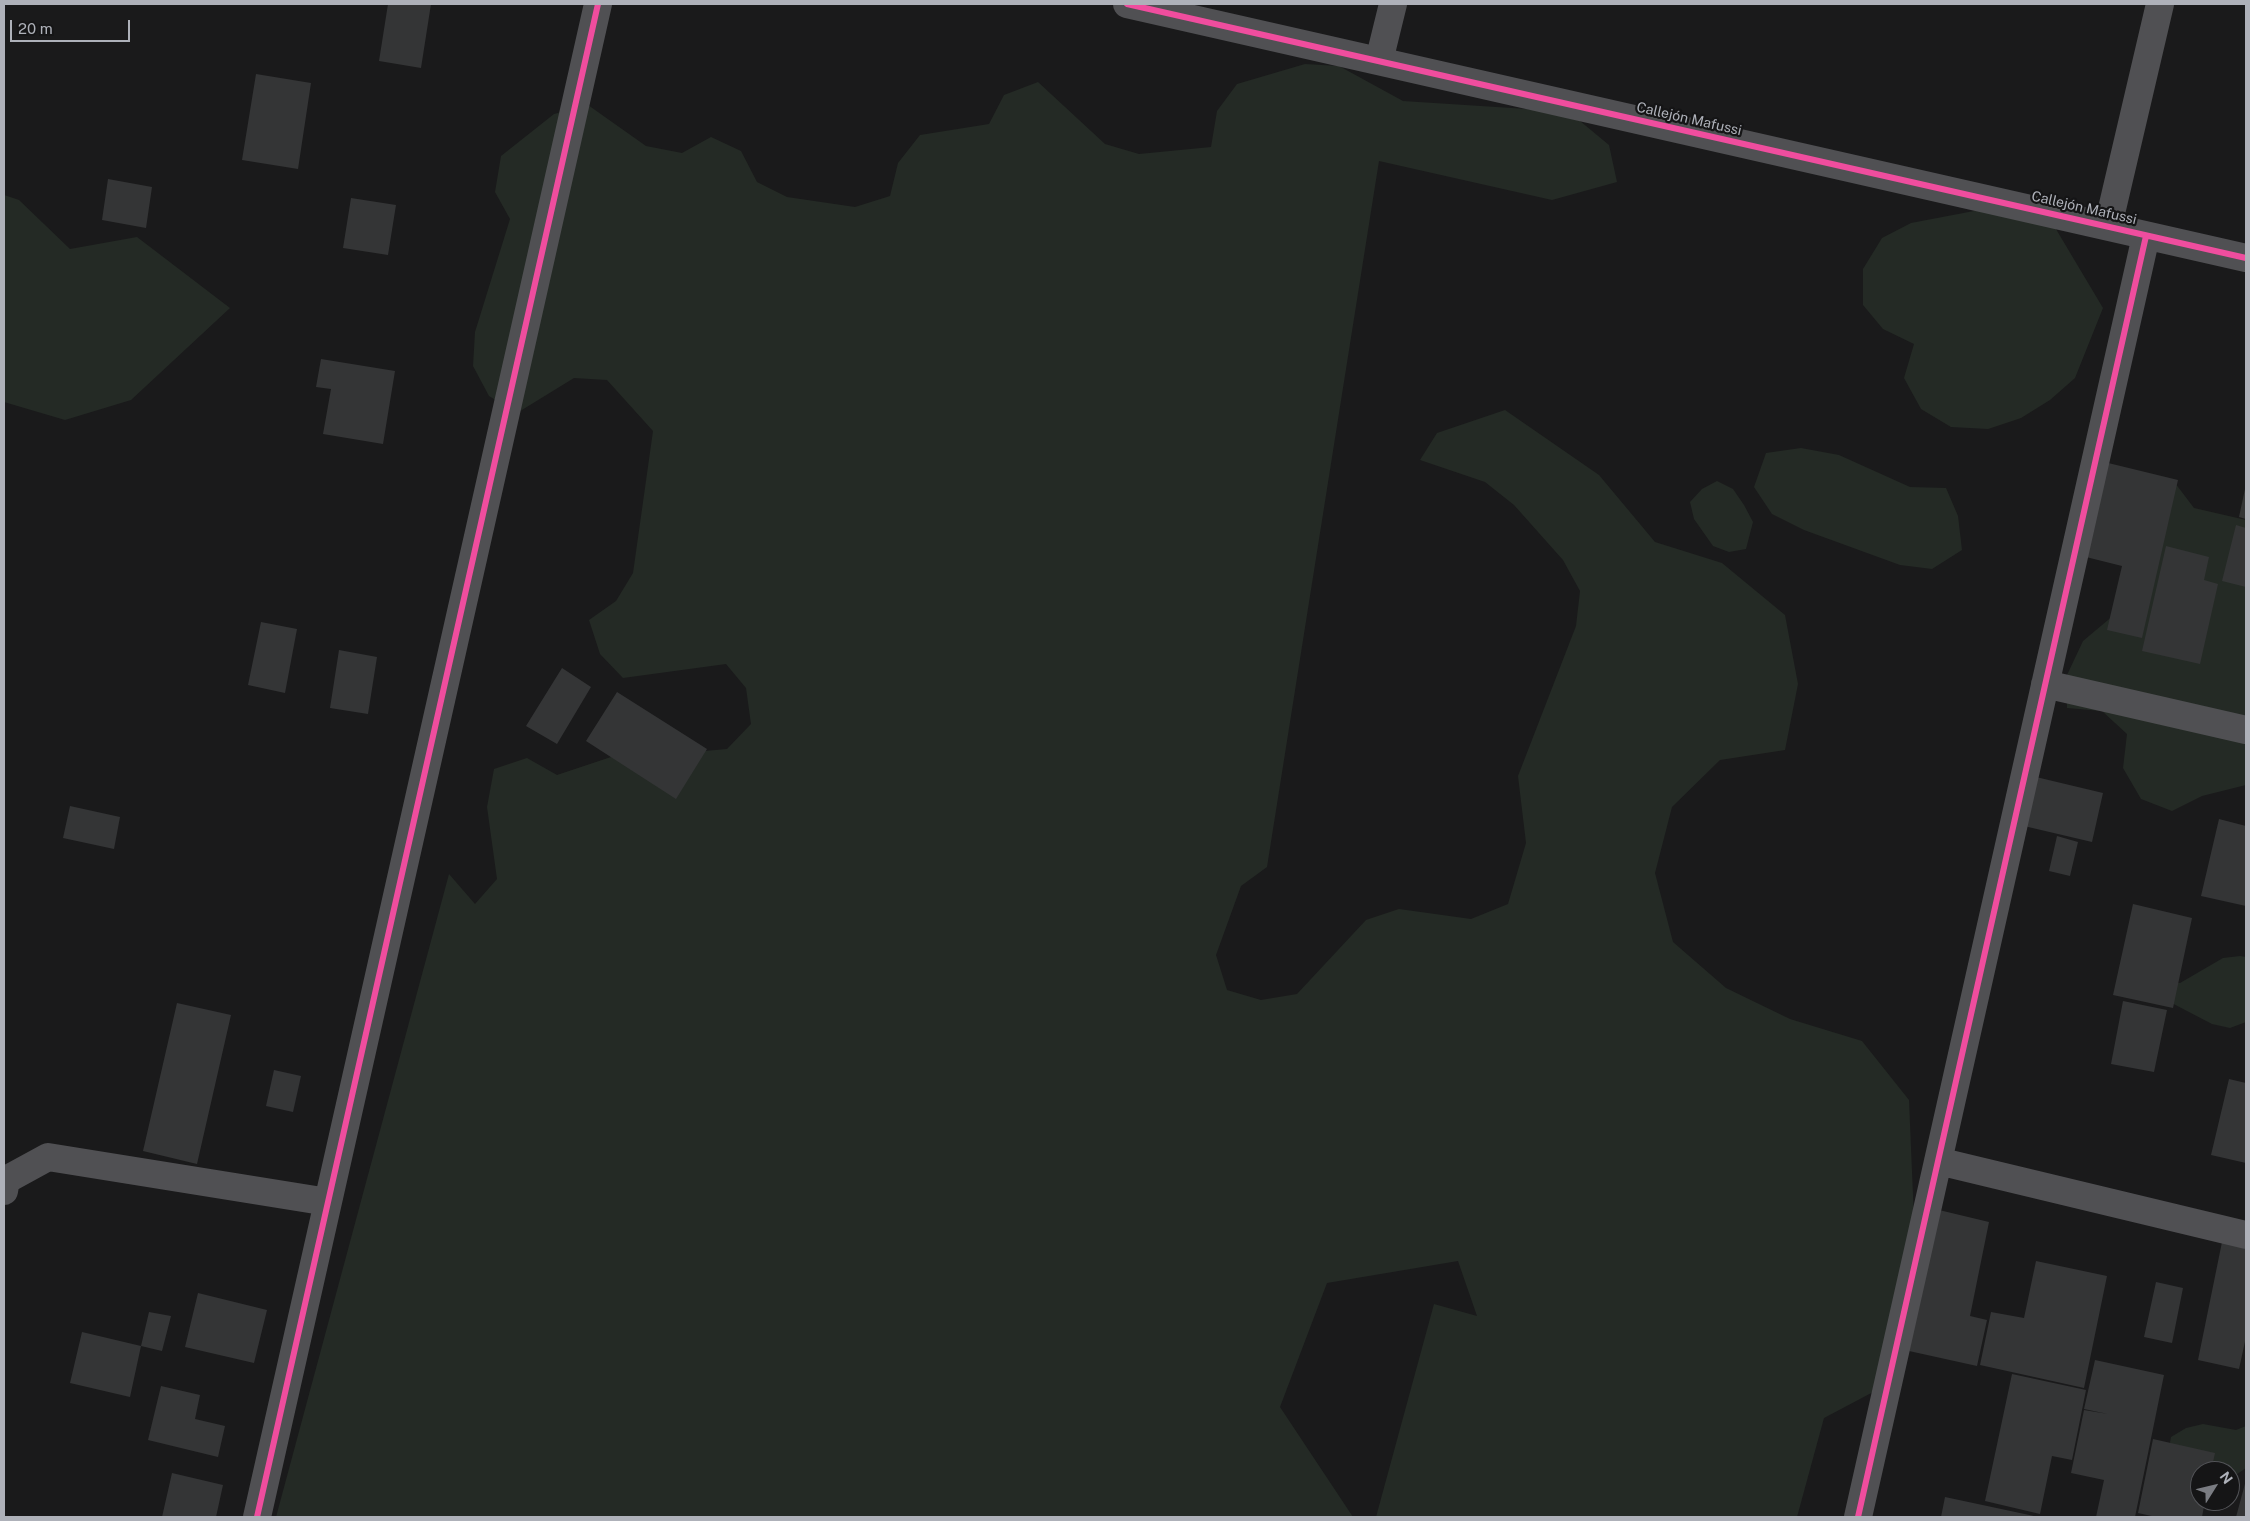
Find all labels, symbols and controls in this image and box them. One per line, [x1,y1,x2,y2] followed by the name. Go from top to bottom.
[12,10,132,42] scale bar
[18,20,53,37] text: 20 m
[1635,99,1743,139] street label: Callejón Mafussi
[2030,188,2138,228] street label: Callejón Mafussi
[2190,1461,2240,1511] north arrow
[2217,1469,2236,1487] text: N

